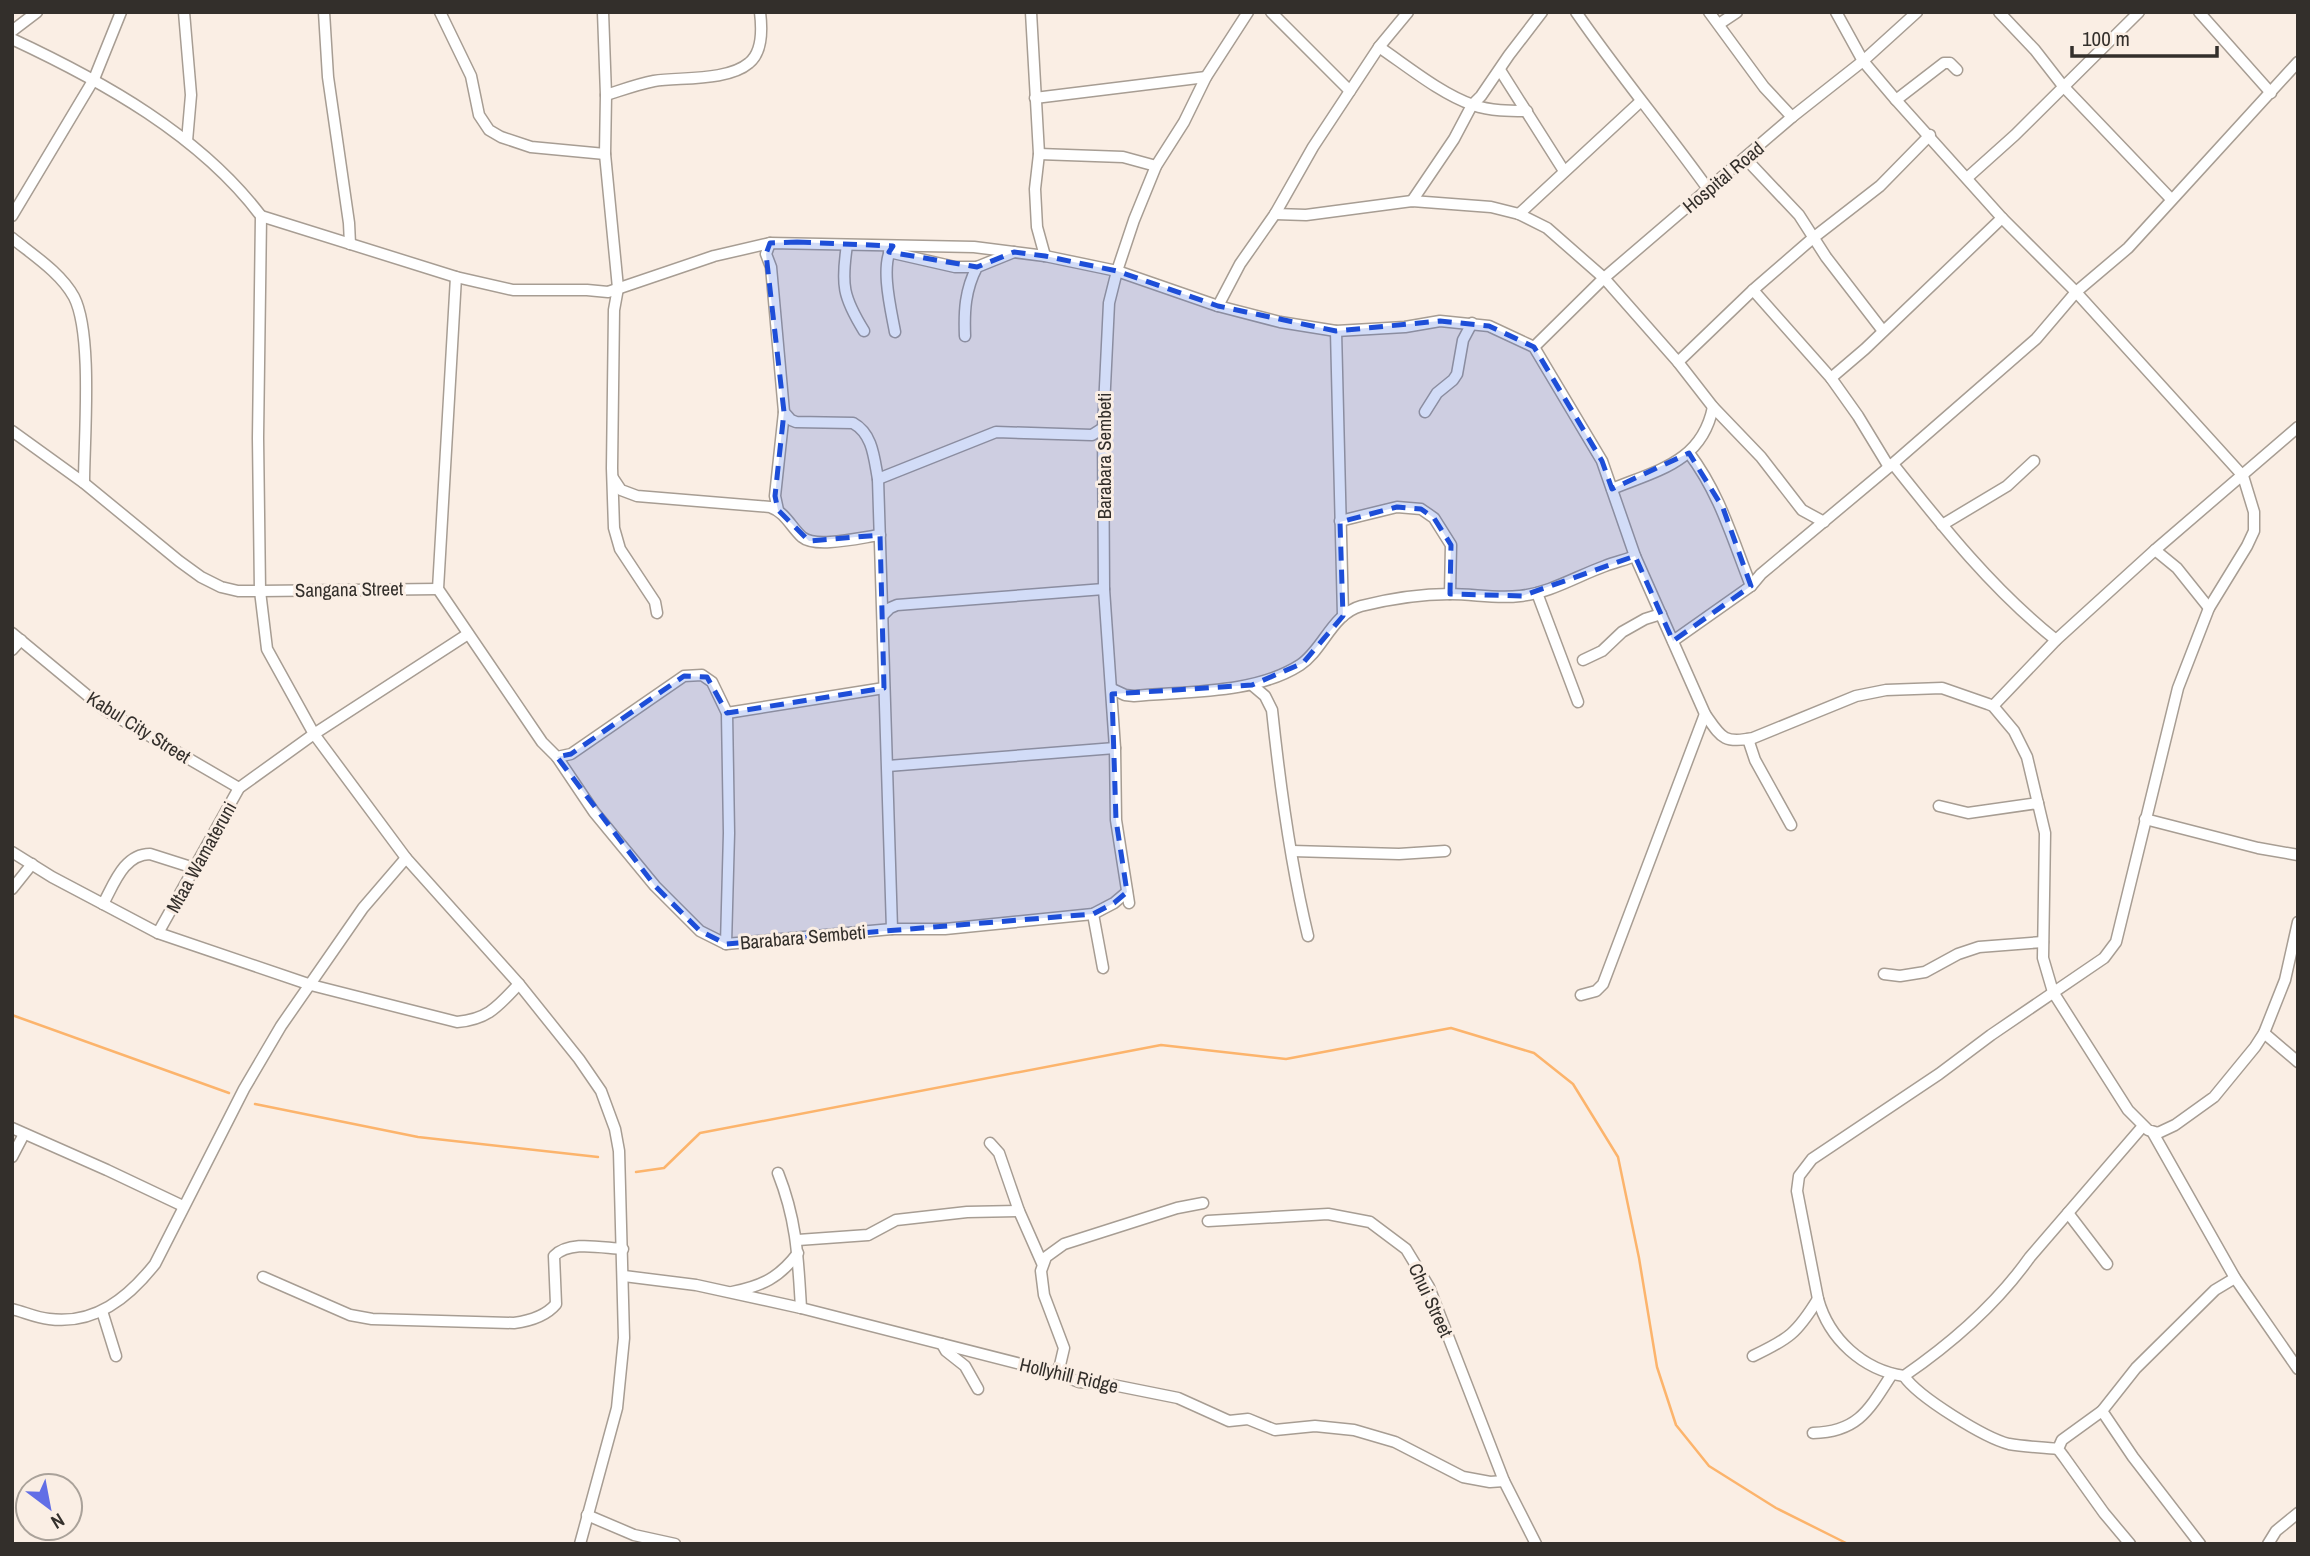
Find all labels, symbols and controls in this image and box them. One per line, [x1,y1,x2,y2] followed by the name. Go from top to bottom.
[2072,14,2217,58] scale bar
[2082,24,2130,53] text: 100 m
[1677,135,1769,219] street label: Hospital Road
[1091,393,1117,519] street label: Barabara Sembeti
[295,575,404,603] street label: Sangana Street
[82,685,196,770] street label: Kabul City Street
[160,797,242,917] street label: Mtaa Wamateruni
[739,919,867,955] street label: Barabara Sembeti
[1403,1259,1460,1342] street label: Chui Street
[1017,1351,1121,1399] street label: Hollyhill Ridge
[14,1472,84,1542] north arrow
[46,1507,70,1535] text: N

